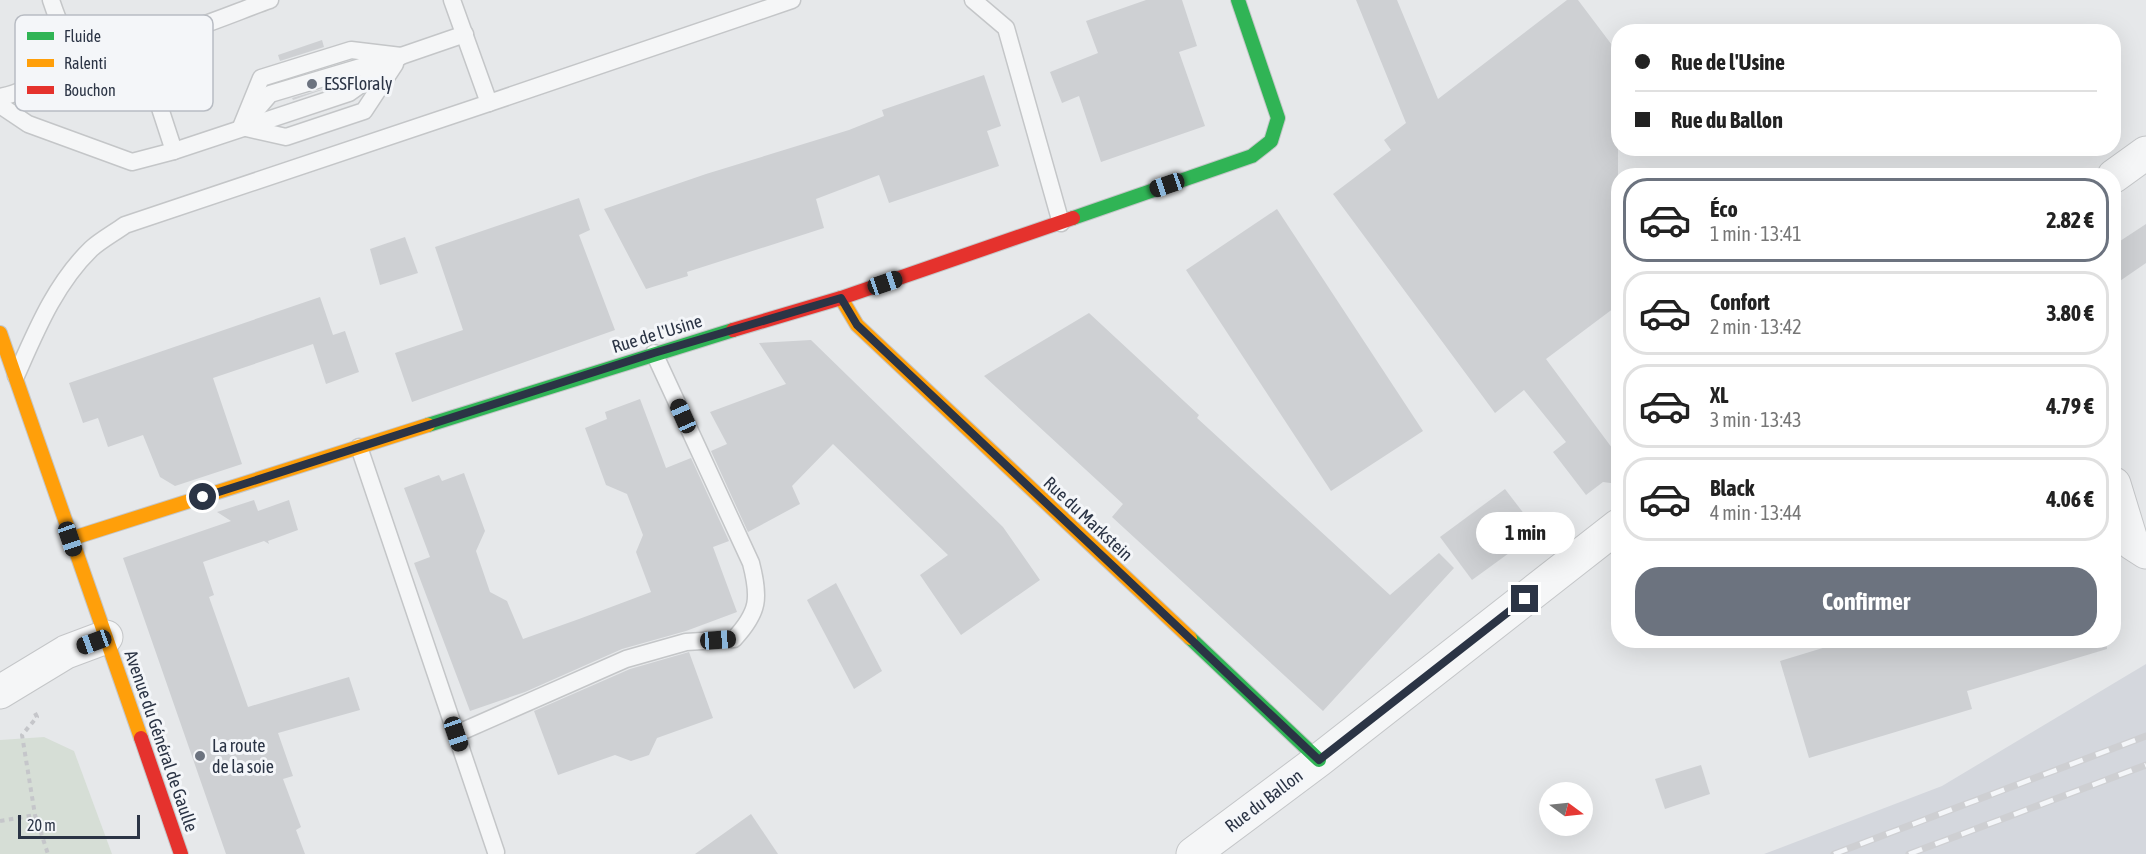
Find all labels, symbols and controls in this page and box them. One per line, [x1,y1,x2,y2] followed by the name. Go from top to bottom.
[15,15,213,111] legend
[64,27,101,45] text: Fluide
[1671,49,1785,75] text: Rue de l'Usine
[64,54,107,72] text: Ralenti
[324,73,392,94] place label: ESSFloraly
[305,77,319,91] marker: ESSFloraly
[64,81,116,99] text: Bouchon
[1671,107,1783,133] text: Rue du Ballon
[1147,171,1187,199] car
[1638,193,1692,247] icon: car
[1710,196,1738,222] text: Éco
[2046,207,2094,233] text: 2.82 €
[1710,222,1802,245] text: 1 min · 13:41
[865,269,905,297] car
[1638,286,1692,340] icon: car
[1710,289,1770,315] text: Confort
[2046,300,2094,326] text: 3.80 €
[609,310,705,357] street label: Rue de l'Usine
[1710,315,1802,338] text: 2 min · 13:42
[1638,379,1692,433] icon: car
[1710,382,1728,408] text: XL
[2046,393,2094,419] text: 4.79 €
[667,396,699,436] car
[1710,408,1802,431] text: 3 min · 13:43
[1039,472,1137,565] street label: Rue du Markstein
[1638,472,1692,526] icon: car
[1710,475,1754,501] text: Black
[189,483,216,510] route start
[2046,486,2094,512] text: 4.06 €
[1710,501,1802,524] text: 4 min · 13:44
[1476,512,1574,554] callout: 1 min
[56,519,84,559] car
[1505,521,1546,544] text: 1 min
[1635,567,2097,636] button: Confirmer
[1511,585,1538,612] route end
[74,627,114,657] car
[699,630,737,650] car
[121,647,202,834] street label: Avenue du Général de Gaulle
[442,714,470,754] car
[212,735,274,777] place label: La route de la soie
[193,749,207,763] marker: La route de la soie
[1221,765,1307,837] street label: Rue du Ballon
[1539,782,1593,836] north arrow
[1539,782,1593,836] map controls
[18,812,140,840] scale bar
[27,816,56,834] text: 20 m

